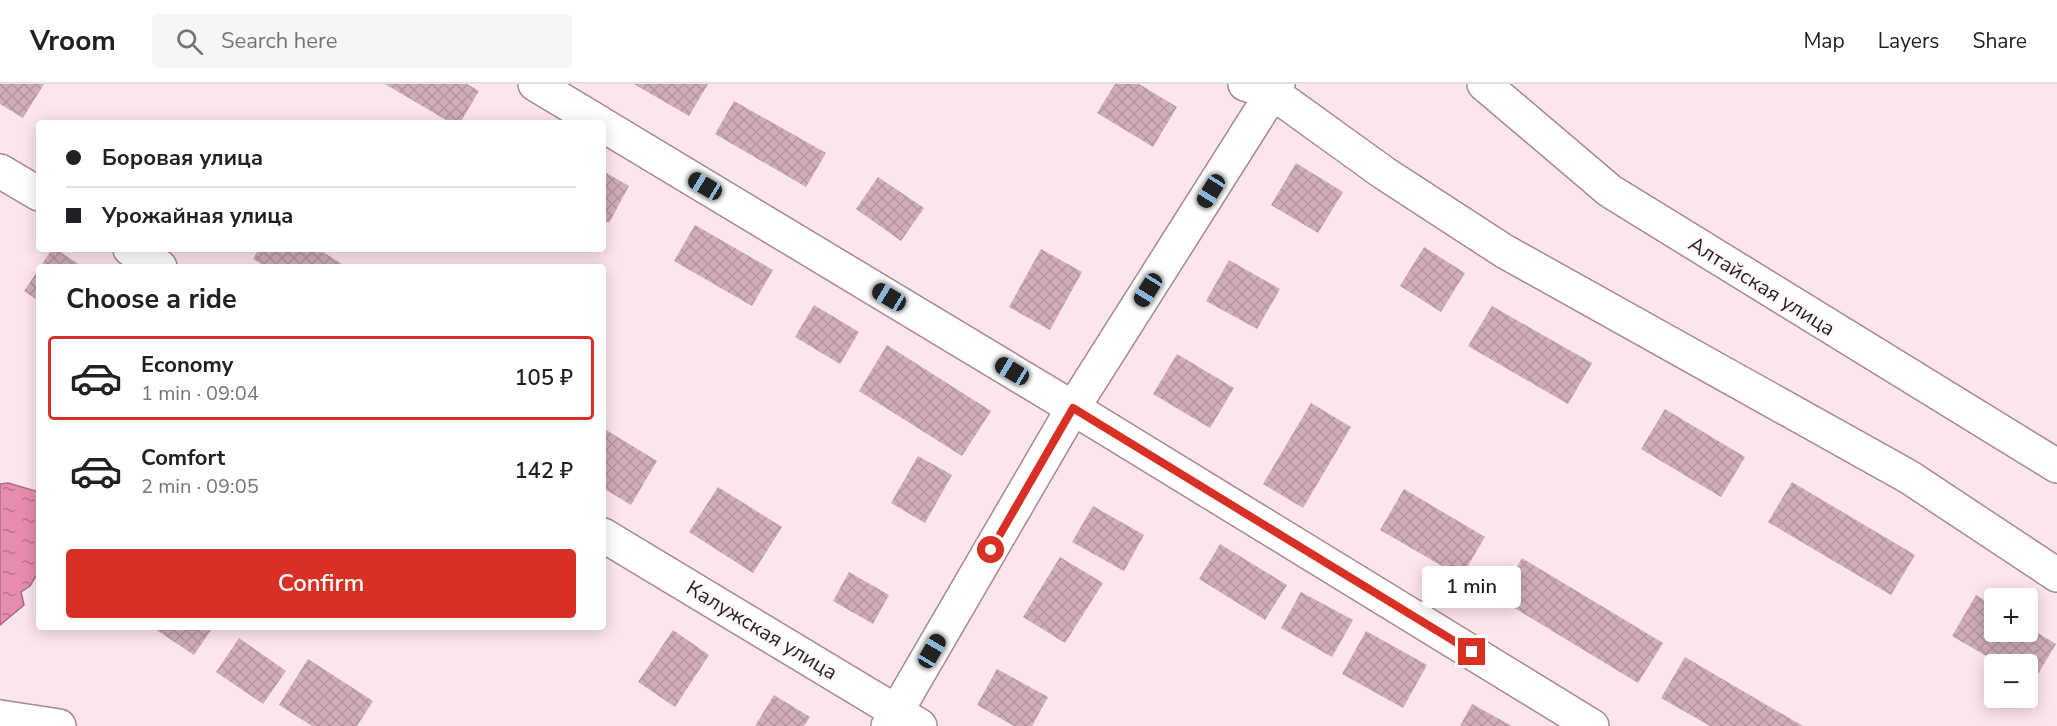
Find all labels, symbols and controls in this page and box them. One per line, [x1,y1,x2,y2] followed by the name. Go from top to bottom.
[152,14,572,68] search box
[30,22,116,60] text: Vroom
[173,25,206,58] icon: search
[221,26,338,56] text: Search here
[1803,27,1845,55] text: Map
[1878,27,1939,55] text: Layers
[1972,27,2027,55] text: Share
[102,143,263,173] text: Боровая улица
[685,169,725,203] car
[1194,171,1228,211] car
[102,201,293,231] text: Урожайная улица
[1683,230,1841,342] street label: Алтайская улица
[1131,270,1165,310] car
[869,280,909,314] car
[66,281,237,318] text: Choose a ride
[141,350,233,380] text: Economy
[69,351,123,405] icon: car
[992,354,1032,388] car
[514,363,573,393] text: 105 ₽
[141,380,259,407] text: 1 min · 09:04
[141,443,225,473] text: Comfort
[69,444,123,498] icon: car
[514,456,573,486] text: 142 ₽
[141,473,259,500] text: 2 min · 09:05
[977,536,1004,563] route start
[66,549,576,618] button: Confirm
[1422,565,1522,607] callout: 1 min
[1446,573,1497,600] text: 1 min
[681,574,843,686] street label: Калужская улица
[1984,588,2038,708] map controls
[1984,588,2038,642] button: +
[915,631,949,671] car
[1458,638,1485,665] route end
[1984,654,2038,708] button: −

